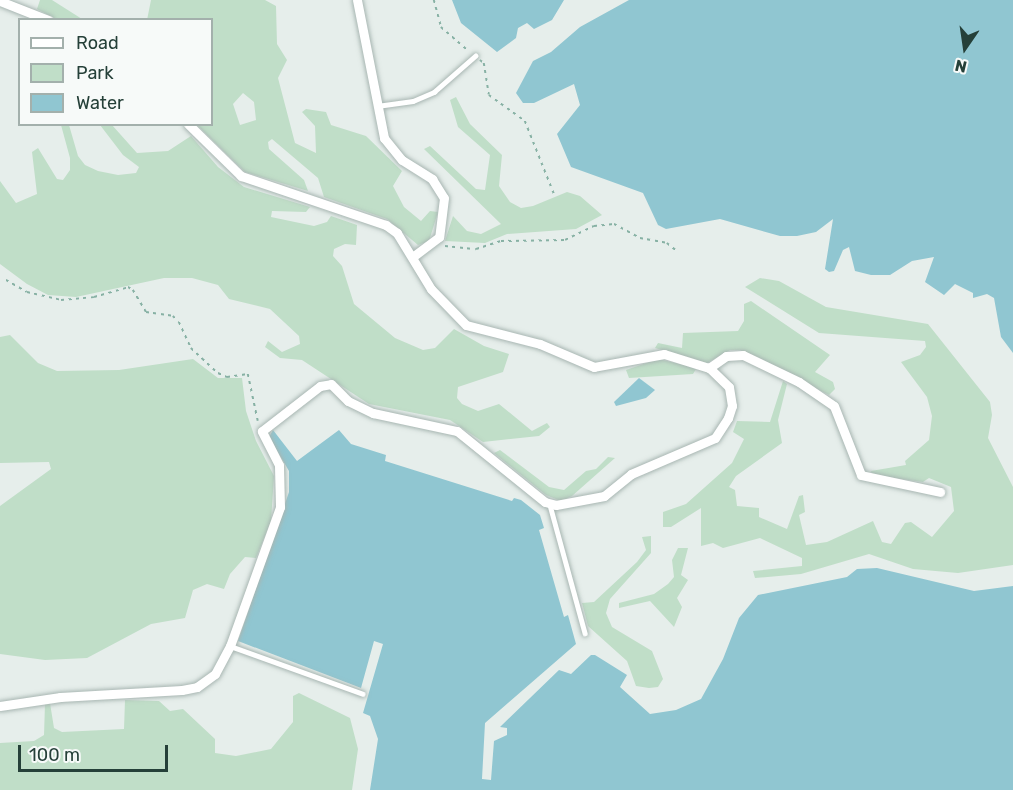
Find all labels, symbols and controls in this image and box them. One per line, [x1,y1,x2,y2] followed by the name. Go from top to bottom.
[18,18,213,126] legend
[935,18,995,78] north arrow
[76,32,119,54] text: Road
[953,55,969,77] text: N
[76,62,113,84] text: Park
[76,92,124,114] text: Water
[21,733,171,771] scale bar
[29,744,80,766] text: 100 m

